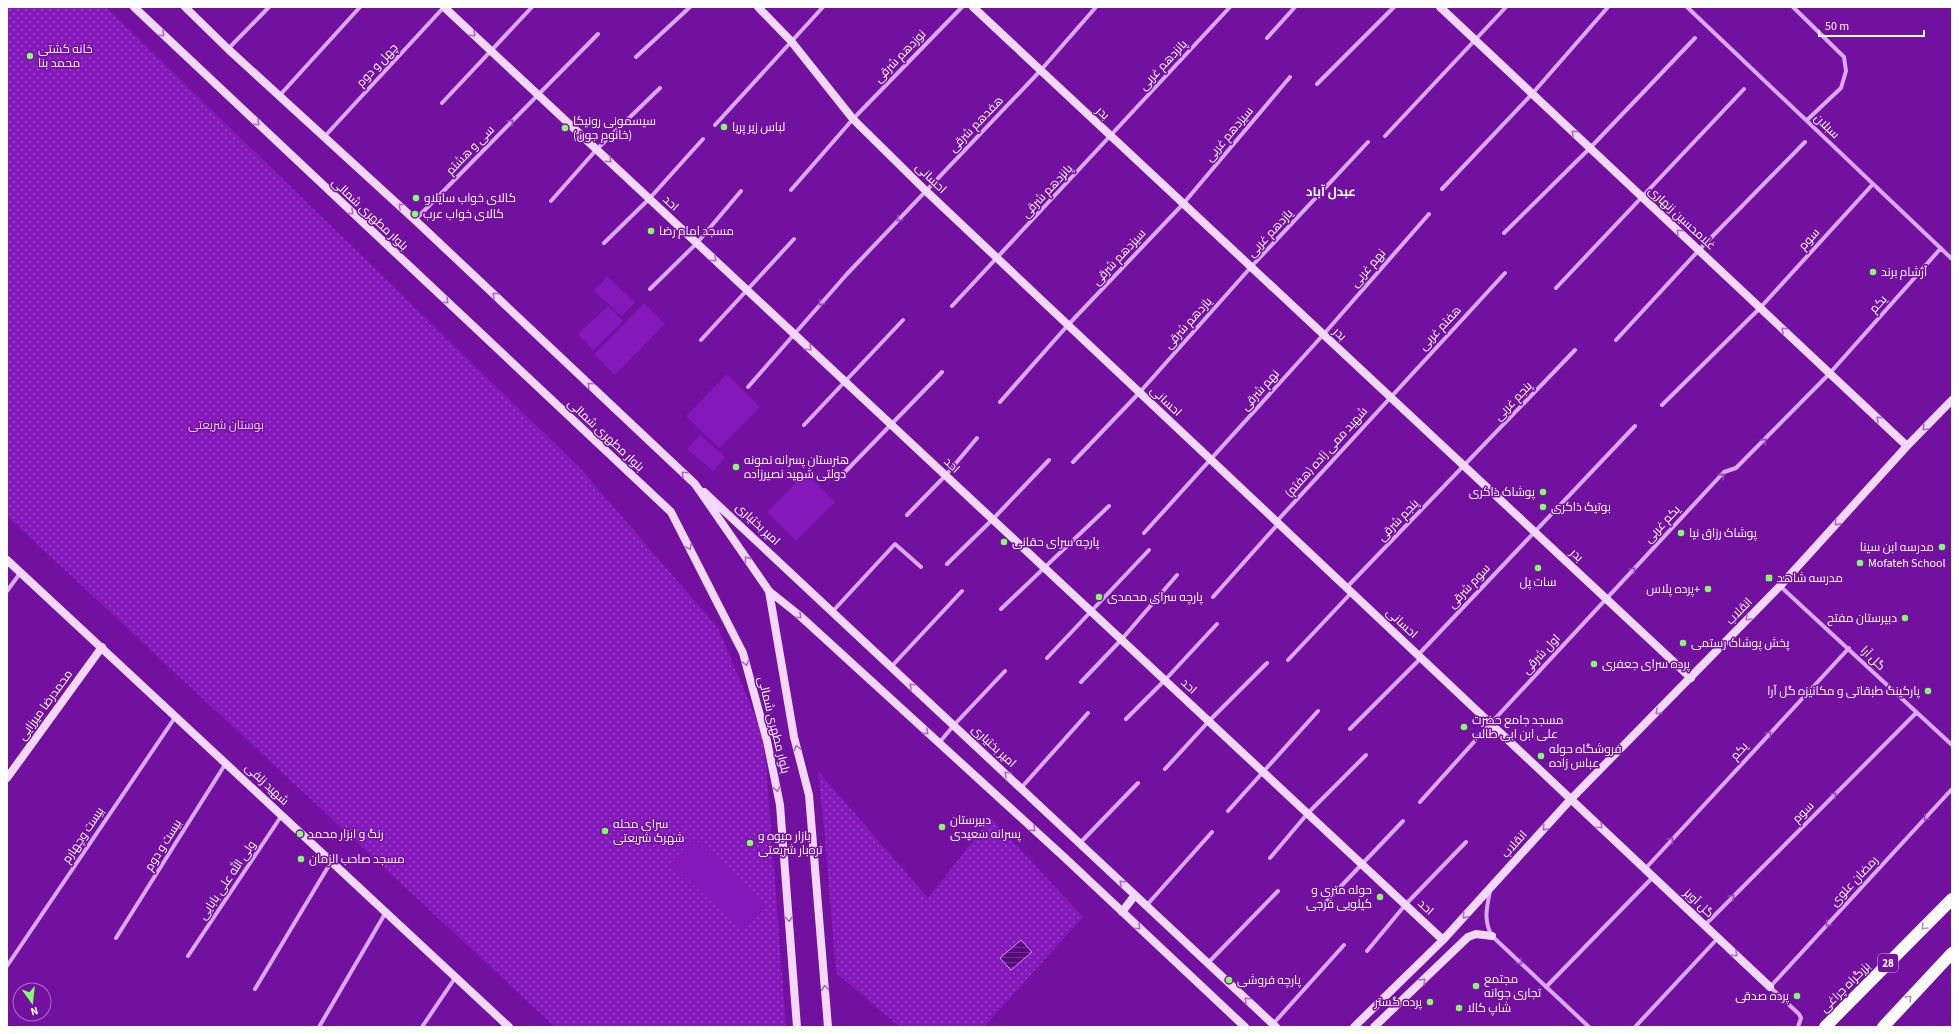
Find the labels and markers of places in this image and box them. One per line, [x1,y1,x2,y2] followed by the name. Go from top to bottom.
[38,41,93,72] place label: خانه کشتی محمد بنا
[25,51,35,61] marker: خانه کشتی محمد بنا
[573,113,656,144] place label: سیسمونی رونیکا (خانوم جون)
[732,119,785,136] place label: لباس زیر پریا
[719,122,729,132] marker: لباس زیر پریا
[560,123,570,133] marker: سیسمونی رونیکا (خانوم جون)
[424,190,516,207] place label: کالای خواب سایلاو
[411,193,421,203] marker: کالای خواب سایلاو
[423,206,504,223] place label: کالای خواب عرب
[410,209,420,219] marker: کالای خواب عرب
[659,223,734,240] place label: مسجد امام رضا
[646,226,656,236] marker: مسجد امام رضا
[1881,264,1928,281] place label: آرشام برند
[1868,267,1878,277] marker: آرشام برند
[744,452,849,483] place label: هنرستان پسرانه نمونه دولتی شهید نصیرزاده
[731,462,741,472] marker: هنرستان پسرانه نمونه دولتی شهید نصیرزاده
[1469,484,1536,501] place label: پوشاک ذاکری
[1538,487,1548,497] marker: پوشاک ذاکری
[1551,499,1611,516] place label: بوتیک ذاکری
[1538,502,1548,512] marker: بوتیک ذاکری
[1689,525,1758,542] place label: پوشاک رزاق نیا
[1676,528,1686,538] marker: پوشاک رزاق نیا
[1012,534,1100,551] place label: پارچه سرای حقانی
[999,537,1009,547] marker: پارچه سرای حقانی
[1860,539,1934,556] place label: مدرسه ابن سینا
[1937,542,1947,552] marker: مدرسه ابن سینا
[1868,555,1946,572] place label: Mofateh School
[1855,558,1865,568] marker: Mofateh School
[1533,563,1543,573] marker: سات پل
[1777,570,1843,587] place label: مدرسه شاهد
[1764,573,1774,583] marker: مدرسه شاهد
[1520,574,1557,591] place label: سات پل
[1646,581,1700,598] place label: پرده پلاس+
[1703,584,1713,594] marker: پرده پلاس+
[1107,589,1204,606] place label: پارچه سرای محمدی
[1094,592,1104,602] marker: پارچه سرای محمدی
[1827,610,1897,627] place label: دبیرستان مفتح
[1900,613,1910,623] marker: دبیرستان مفتح
[1691,635,1790,652] place label: پخش پوشاک رستمی
[1678,638,1688,648] marker: پخش پوشاک رستمی
[1602,656,1691,673] place label: پرده سرای جعفری
[1589,659,1599,669] marker: پرده سرای جعفری
[1767,683,1921,700] place label: پارکینگ طبقاتی و مکانیزه گل آرا
[1923,686,1933,696] marker: پارکینگ طبقاتی و مکانیزه گل آرا
[1472,712,1564,743] place label: مسجد جامع حضرت علی ابن ابی طالب
[1459,722,1469,732] marker: مسجد جامع حضرت علی ابن ابی طالب
[1549,741,1622,772] place label: فروشگاه حوله عباس زاده
[1536,751,1546,761] marker: فروشگاه حوله عباس زاده
[950,812,1022,843] place label: دبیرستان پسرانه سعیدی
[613,816,685,847] place label: سرای محله شهرک شریعتی
[937,822,947,832] marker: دبیرستان پسرانه سعیدی
[308,826,384,843] place label: رنگ و ابزار محمد
[600,826,610,836] marker: سرای محله شهرک شریعتی
[758,828,823,859] place label: بازار میوه و تره‌بار شریعتی
[295,829,305,839] marker: رنگ و ابزار محمد
[745,838,755,848] marker: بازار میوه و تره‌بار شریعتی
[309,851,405,868] place label: مسجد صاحب الزمان
[296,854,306,864] marker: مسجد صاحب الزمان
[1306,882,1372,913] place label: حوله متری و کیلویی فرجی
[1375,892,1385,902] marker: حوله متری و کیلویی فرجی
[1484,971,1542,1002] place label: مجتمع تجاری جوانه
[1237,972,1302,989] place label: پارچه فروشی
[1224,975,1234,985] marker: پارچه فروشی
[1471,981,1481,991] marker: مجتمع تجاری جوانه
[1735,988,1790,1005] place label: پرده صدقی
[1792,991,1802,1001] marker: پرده صدقی
[1373,994,1423,1011] place label: پرده گستر
[1425,997,1435,1007] marker: پرده گستر
[1467,1000,1511,1017] place label: شاپ کالا
[1454,1003,1464,1013] marker: شاپ کالا

